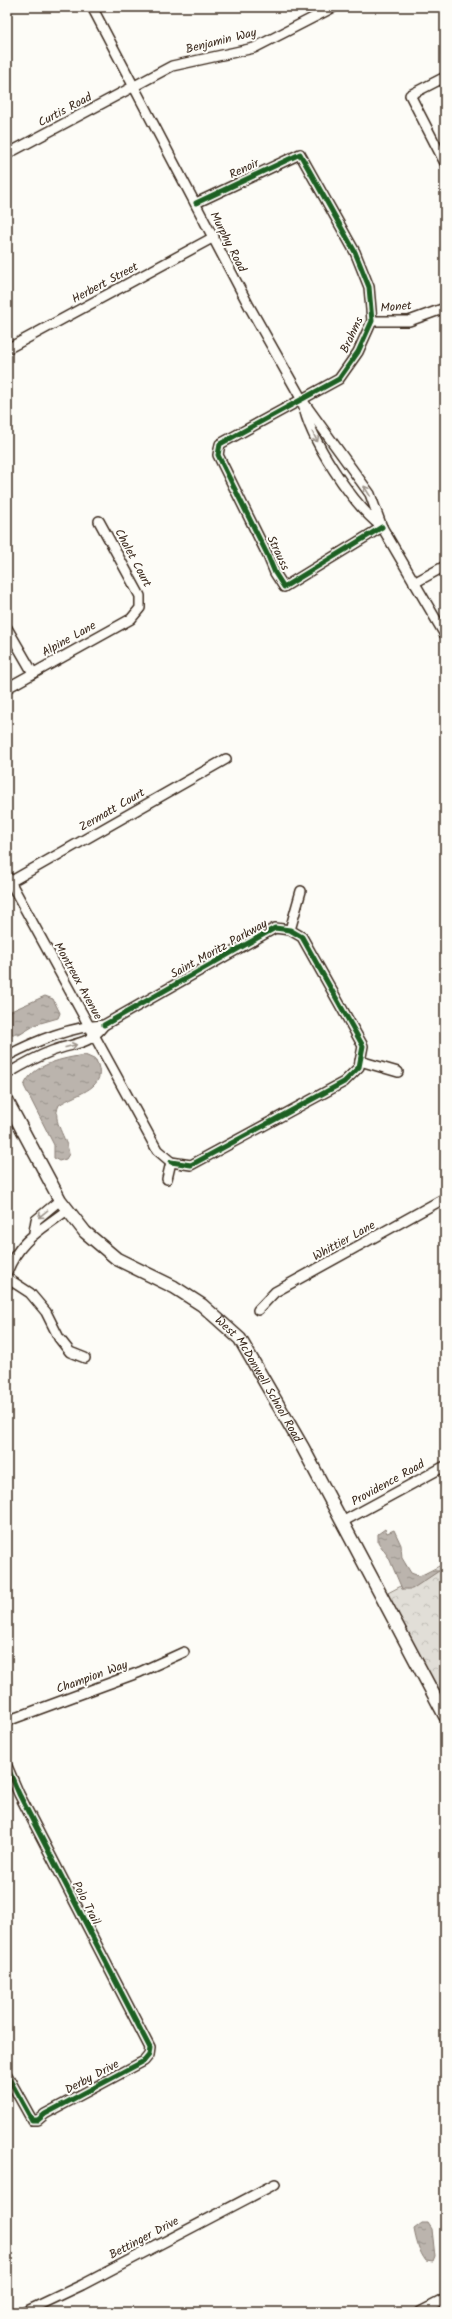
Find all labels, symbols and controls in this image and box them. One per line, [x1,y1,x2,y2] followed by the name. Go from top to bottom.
[184,23,259,59] street label: Benjamin Way
[35,87,96,132] street label: Curtis Road
[226,153,263,184] street label: Renoir
[205,208,252,277] street label: Murphy Road
[68,257,142,309] street label: Herbert Street
[380,296,413,318] street label: Monet
[335,314,369,356] street label: Brahms
[311,430,319,442] one-way arrow
[363,486,371,497] one-way arrow
[110,525,157,591] street label: Chalet Court
[262,532,294,574] street label: Strauss
[38,616,100,662] street label: Alpine Lane
[76,783,149,837] street label: Zermatt Court
[167,914,271,984] street label: Saint Moritz Parkway
[49,939,108,1024] street label: Montreux Avenue
[64,1042,77,1049] one-way arrow
[38,1210,49,1218] one-way arrow
[309,1216,379,1266] street label: Whittier Lane
[211,1311,308,1447] street label: West McDonwell School Road
[348,1455,429,1511] street label: Providence Road
[54,1655,131,1699] street label: Champion Way
[67,1878,105,1928] street label: Polo Trail
[62,2055,123,2099] street label: Derby Drive
[106,2211,183,2264] street label: Bettinger Drive

